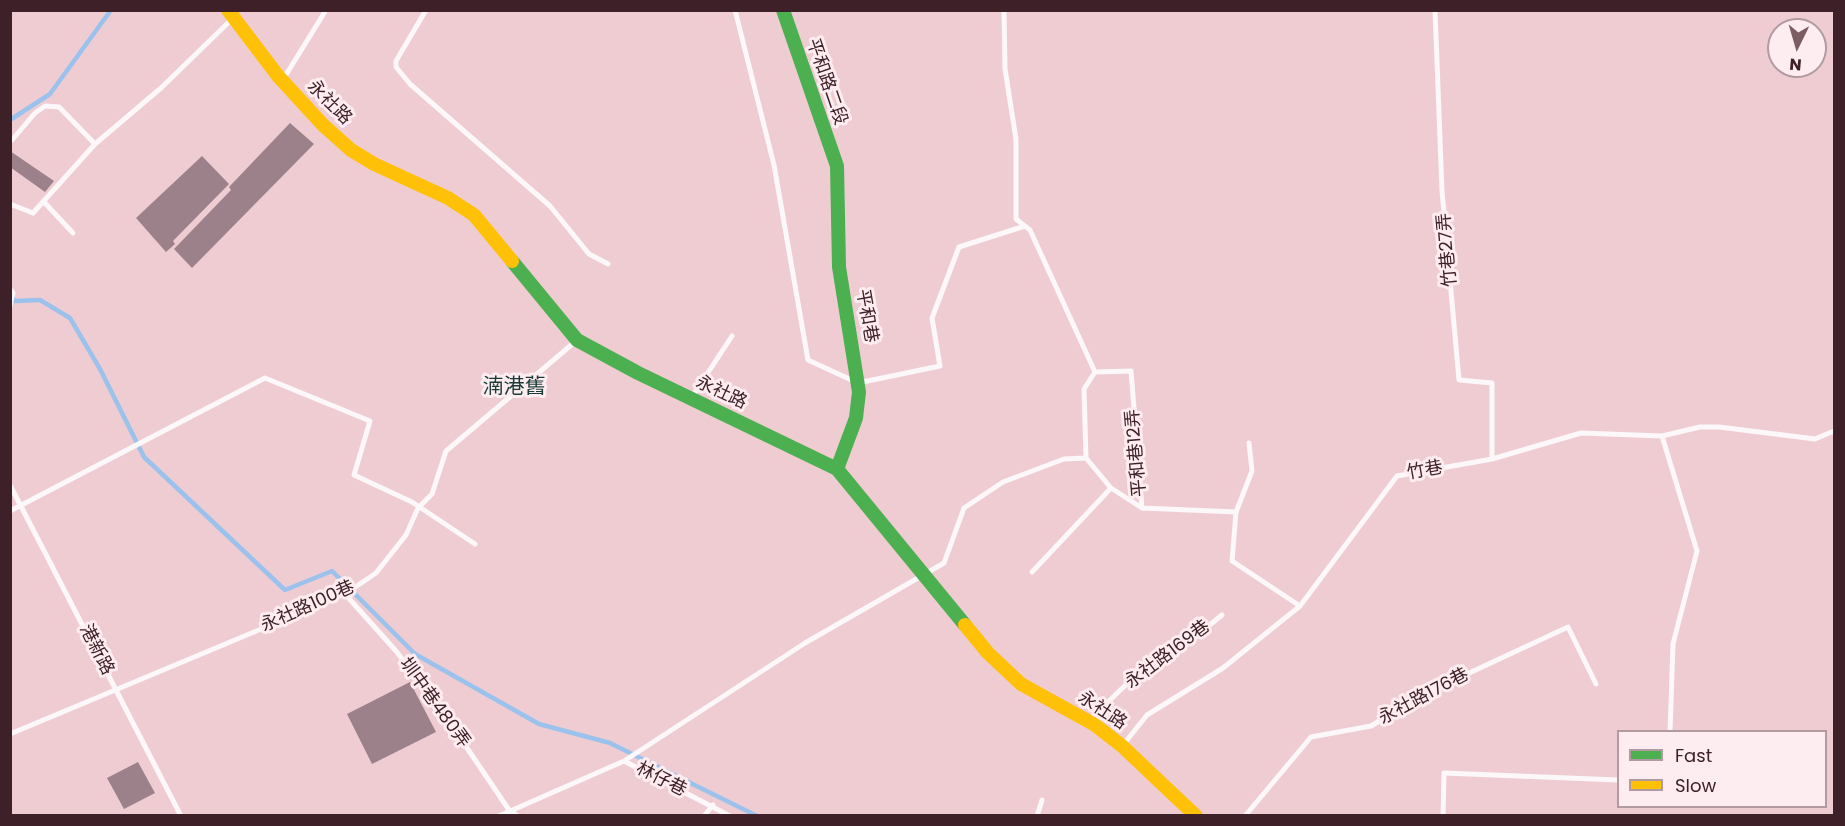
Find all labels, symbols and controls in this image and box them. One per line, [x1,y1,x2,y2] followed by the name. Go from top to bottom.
[1767,18,1827,78] north arrow
[801,36,851,128] street label: 平和路二段
[1789,52,1803,76] text: N
[302,76,356,130] street label: 永社路
[1434,212,1462,288] street label: 竹巷27弄
[851,288,881,344] street label: 平和巷
[692,372,750,414] street label: 永社路
[483,375,545,401] district label: 湳港舊
[1122,408,1152,498] street label: 平和巷12弄
[1405,457,1445,485] street label: 竹巷
[258,577,358,637] street label: 永社路100巷
[1121,616,1215,694] street label: 永社路169巷
[74,621,118,679] street label: 港新路
[394,654,474,752] street label: 圳中巷480弄
[1375,664,1473,730] street label: 永社路176巷
[1073,687,1131,735] street label: 永社路
[1617,730,1827,808] legend
[1675,743,1712,768] text: Fast
[632,758,690,802] street label: 林仔巷
[1675,773,1716,798] text: Slow

